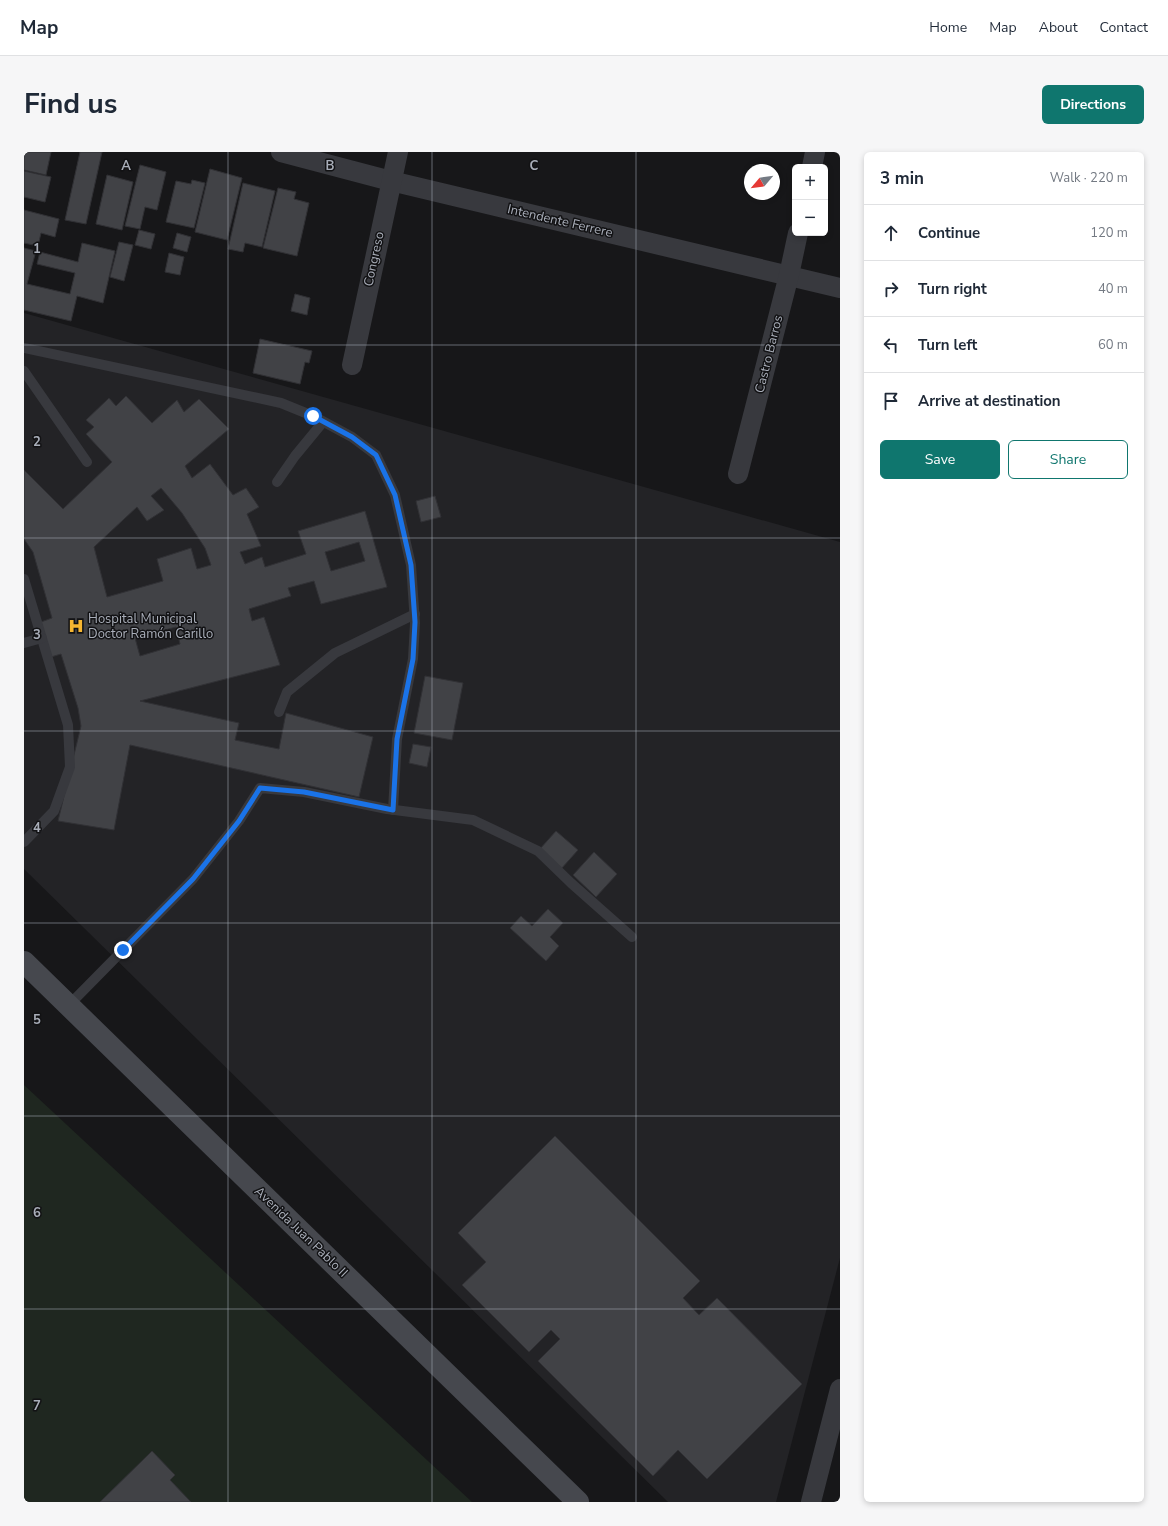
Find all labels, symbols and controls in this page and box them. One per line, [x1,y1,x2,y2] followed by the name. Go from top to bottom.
[20,15,58,41] text: Map
[929,18,967,37] text: Home
[989,18,1017,37] text: Map
[1039,18,1078,37] text: About
[1100,18,1148,37] text: Contact
[24,85,118,123] text: Find us
[1042,85,1144,124] button: Directions
[121,157,131,175] text: A
[326,157,335,175] text: B
[530,157,539,175] text: C
[744,164,780,200] north arrow
[792,164,828,236] map controls
[792,164,828,200] button: +
[880,167,924,190] text: 3 min
[1050,169,1128,187] text: Walk · 220 m
[506,200,614,242] street label: Intendente Ferrere
[792,200,828,236] button: −
[880,222,902,244] icon: ahead
[918,223,980,243] text: Continue
[1090,224,1128,242] text: 120 m
[359,230,389,288] street label: Congreso
[33,240,41,258] text: 1
[880,278,902,300] icon: right
[918,279,987,299] text: Turn right
[1098,280,1128,298] text: 40 m
[751,313,787,395] street label: Castro Barros
[880,334,902,356] icon: left
[918,335,977,355] text: Turn left
[1098,336,1128,354] text: 60 m
[880,390,902,412] icon: arrive
[918,391,1061,411] text: Arrive at destination
[304,407,322,425] route start
[33,433,41,451] text: 2
[880,440,1000,479] button: Save
[1008,440,1128,479] button: Share
[88,610,213,643] place label: Hospital Municipal Doctor Ramón Carillo
[67,617,85,635] hospital icon: Hospital Municipal Doctor Ramón Carillo
[33,626,41,644] text: 3
[33,819,41,837] text: 4
[114,941,132,959] route end
[33,1011,41,1029] text: 5
[250,1183,352,1281] street label: Avenida Juan Pablo II
[33,1204,41,1222] text: 6
[33,1397,41,1415] text: 7

